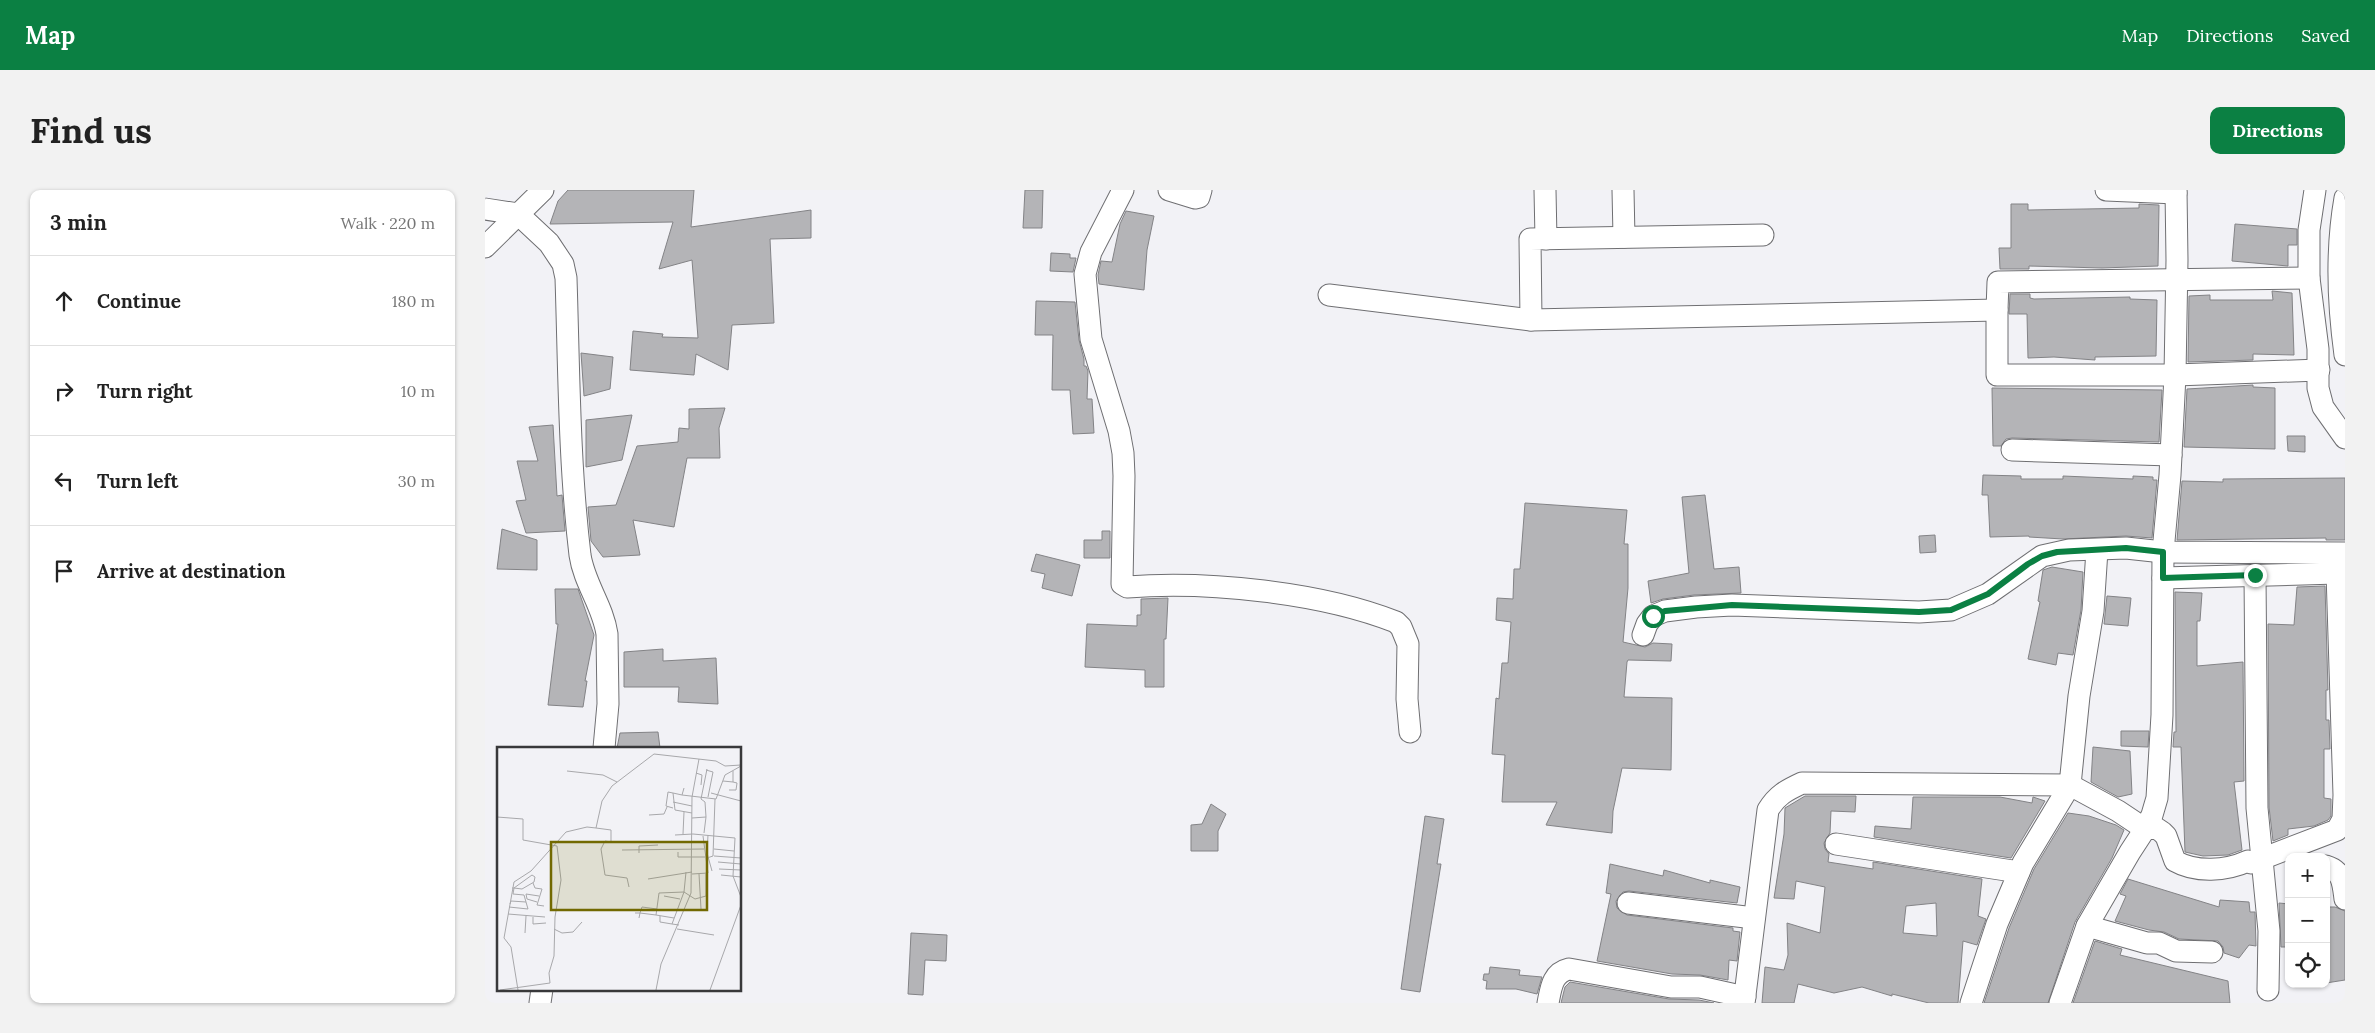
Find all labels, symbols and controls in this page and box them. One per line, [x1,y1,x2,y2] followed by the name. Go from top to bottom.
[25,20,75,51] text: Map
[2122,24,2158,47] text: Map
[2186,24,2273,47] text: Directions
[2301,24,2350,47] text: Saved
[2210,107,2345,154] button: Directions
[30,108,152,153] text: Find us
[50,209,107,236] text: 3 min
[340,213,435,233] text: Walk · 220 m
[50,287,78,315] icon: ahead
[97,289,181,313] text: Continue
[392,291,435,311] text: 180 m
[50,377,78,405] icon: right
[97,379,193,403] text: Turn right
[401,381,435,401] text: 10 m
[50,467,78,495] icon: left
[97,469,178,493] text: Turn left
[398,471,435,491] text: 30 m
[50,557,78,585] icon: arrive
[97,559,286,583] text: Arrive at destination
[2244,564,2267,587] route end
[1642,605,1665,628] route start
[497,747,741,990] inset map
[2285,853,2330,988] map controls
[2285,853,2330,898] button: +
[2285,898,2330,943] button: −
[2285,943,2330,988] button: locate

